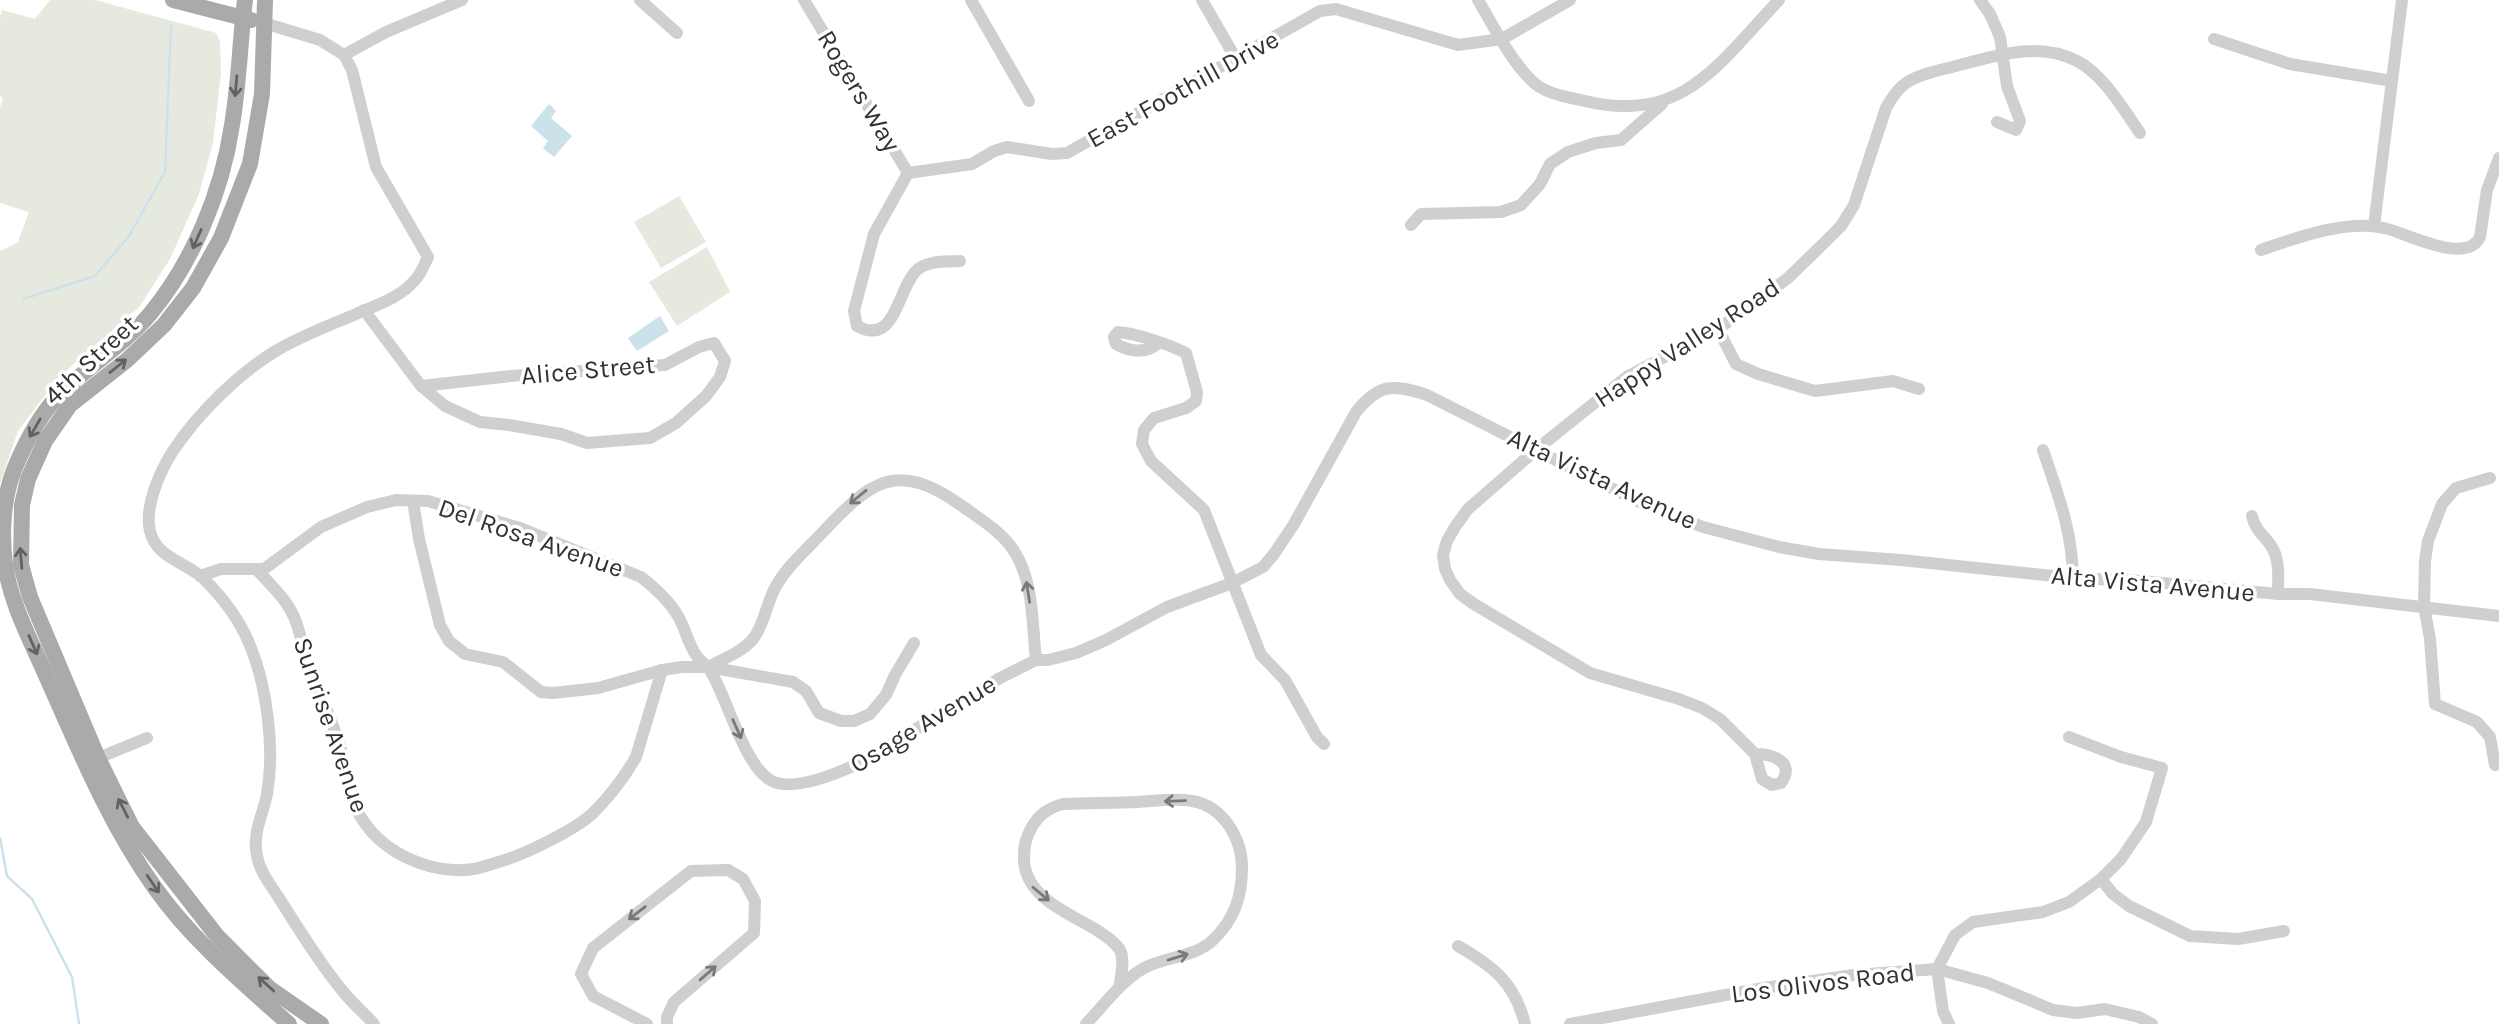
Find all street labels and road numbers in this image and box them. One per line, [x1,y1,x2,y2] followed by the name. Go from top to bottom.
[1082,23,1284,155] street label: East Foothill Drive
[811,25,907,157] street label: Rogers Way
[1589,272,1785,414] street label: Happy Valley Road
[37,308,145,411] street label: 4th Street
[520,349,656,391] street label: Alice Street
[1503,422,1701,536] street label: Alta Vista Avenue
[434,492,628,584] street label: Del Rosa Avenue
[2050,560,2256,608] street label: Alta Vista Avenue
[287,633,375,817] street label: Sunrise Avenue
[845,668,1001,780] street label: Osage Avenue
[1729,956,1917,1010] street label: Los Olivos Road

